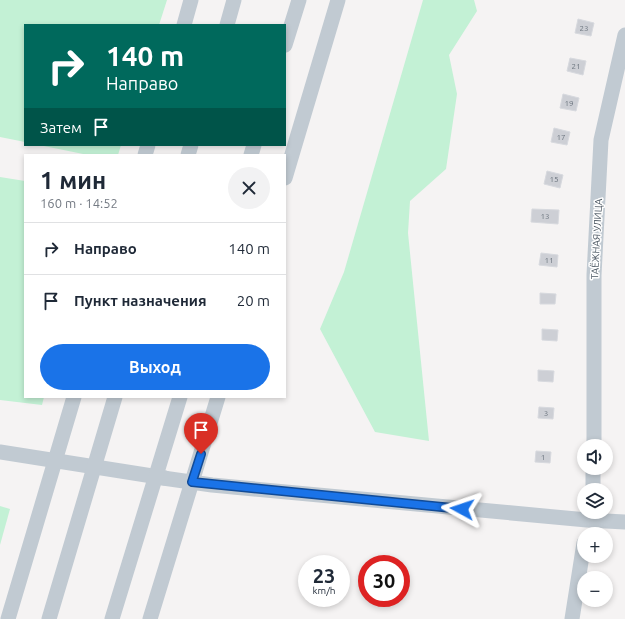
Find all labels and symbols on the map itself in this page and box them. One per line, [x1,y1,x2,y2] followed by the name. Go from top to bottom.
[579,24,589,33] house number: 23
[571,62,581,71] house number: 21
[564,99,574,108] house number: 19
[556,133,566,142] house number: 17
[549,175,559,184] house number: 15
[589,198,604,280] street label: ТАЁЖНАЯ УЛИЦА
[540,212,550,221] house number: 13
[544,256,554,265] house number: 11
[544,409,548,418] house number: 3
[184,413,218,454] pin
[541,453,545,462] house number: 1
[441,488,483,530] position arrow
[358,555,410,607] speed limit sign: 30

